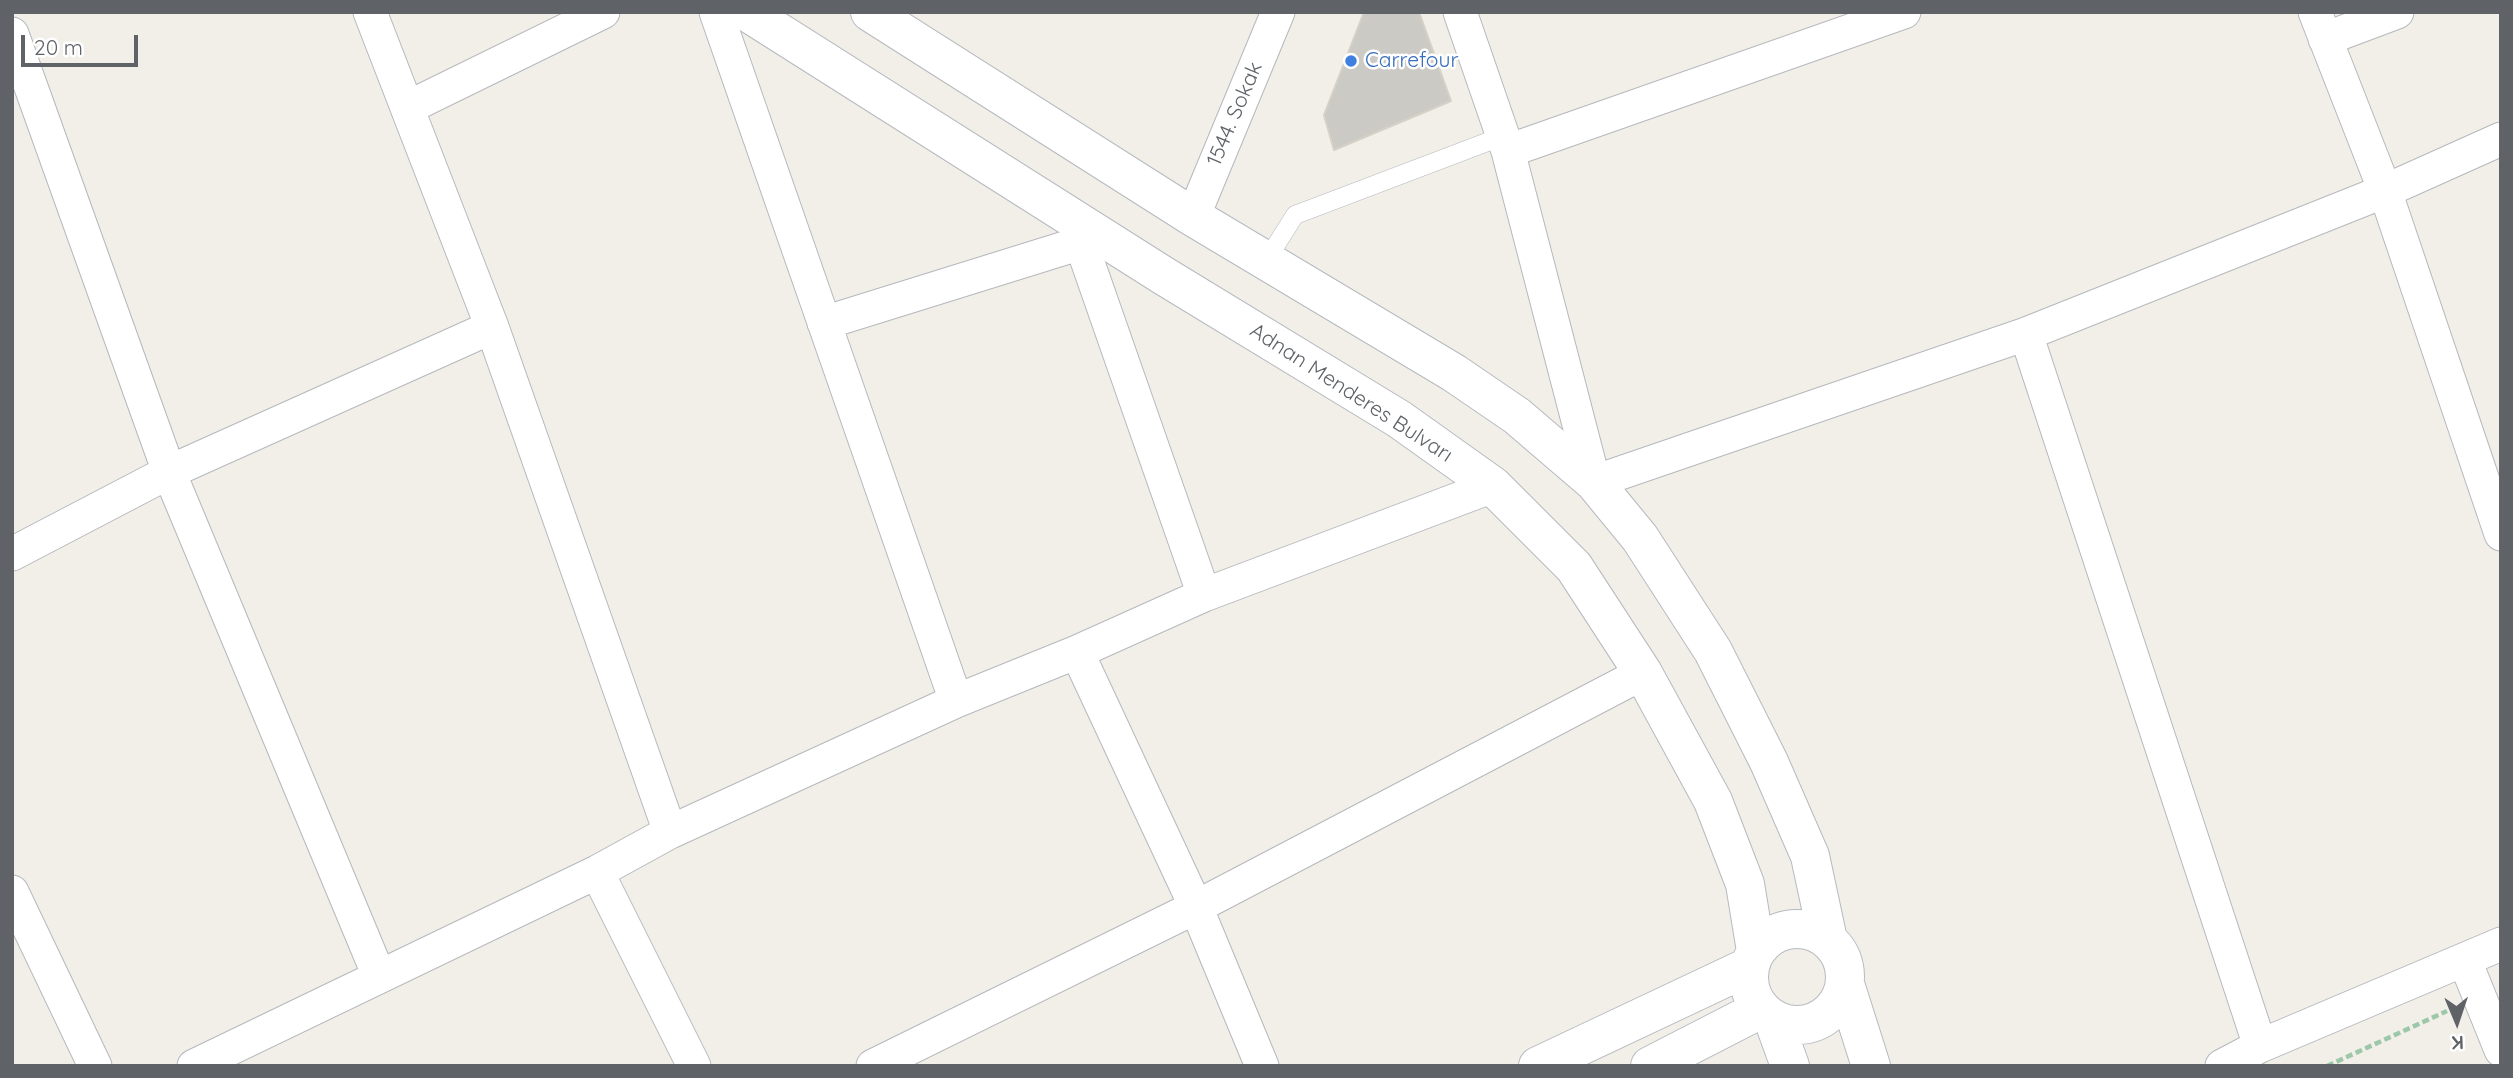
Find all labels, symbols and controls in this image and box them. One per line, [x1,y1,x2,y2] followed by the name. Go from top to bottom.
[24,21,142,65] scale bar
[34,34,83,60] text: 20 m
[1365,48,1459,74] place label: Carrefour
[1343,53,1359,69] marker: Carrefour
[1202,58,1268,170] street label: 1544. Sokak
[1245,318,1457,468] street label: Adnan Menderes Bulvarı
[2422,987,2492,1057] north arrow
[2451,1031,2464,1055] text: K

